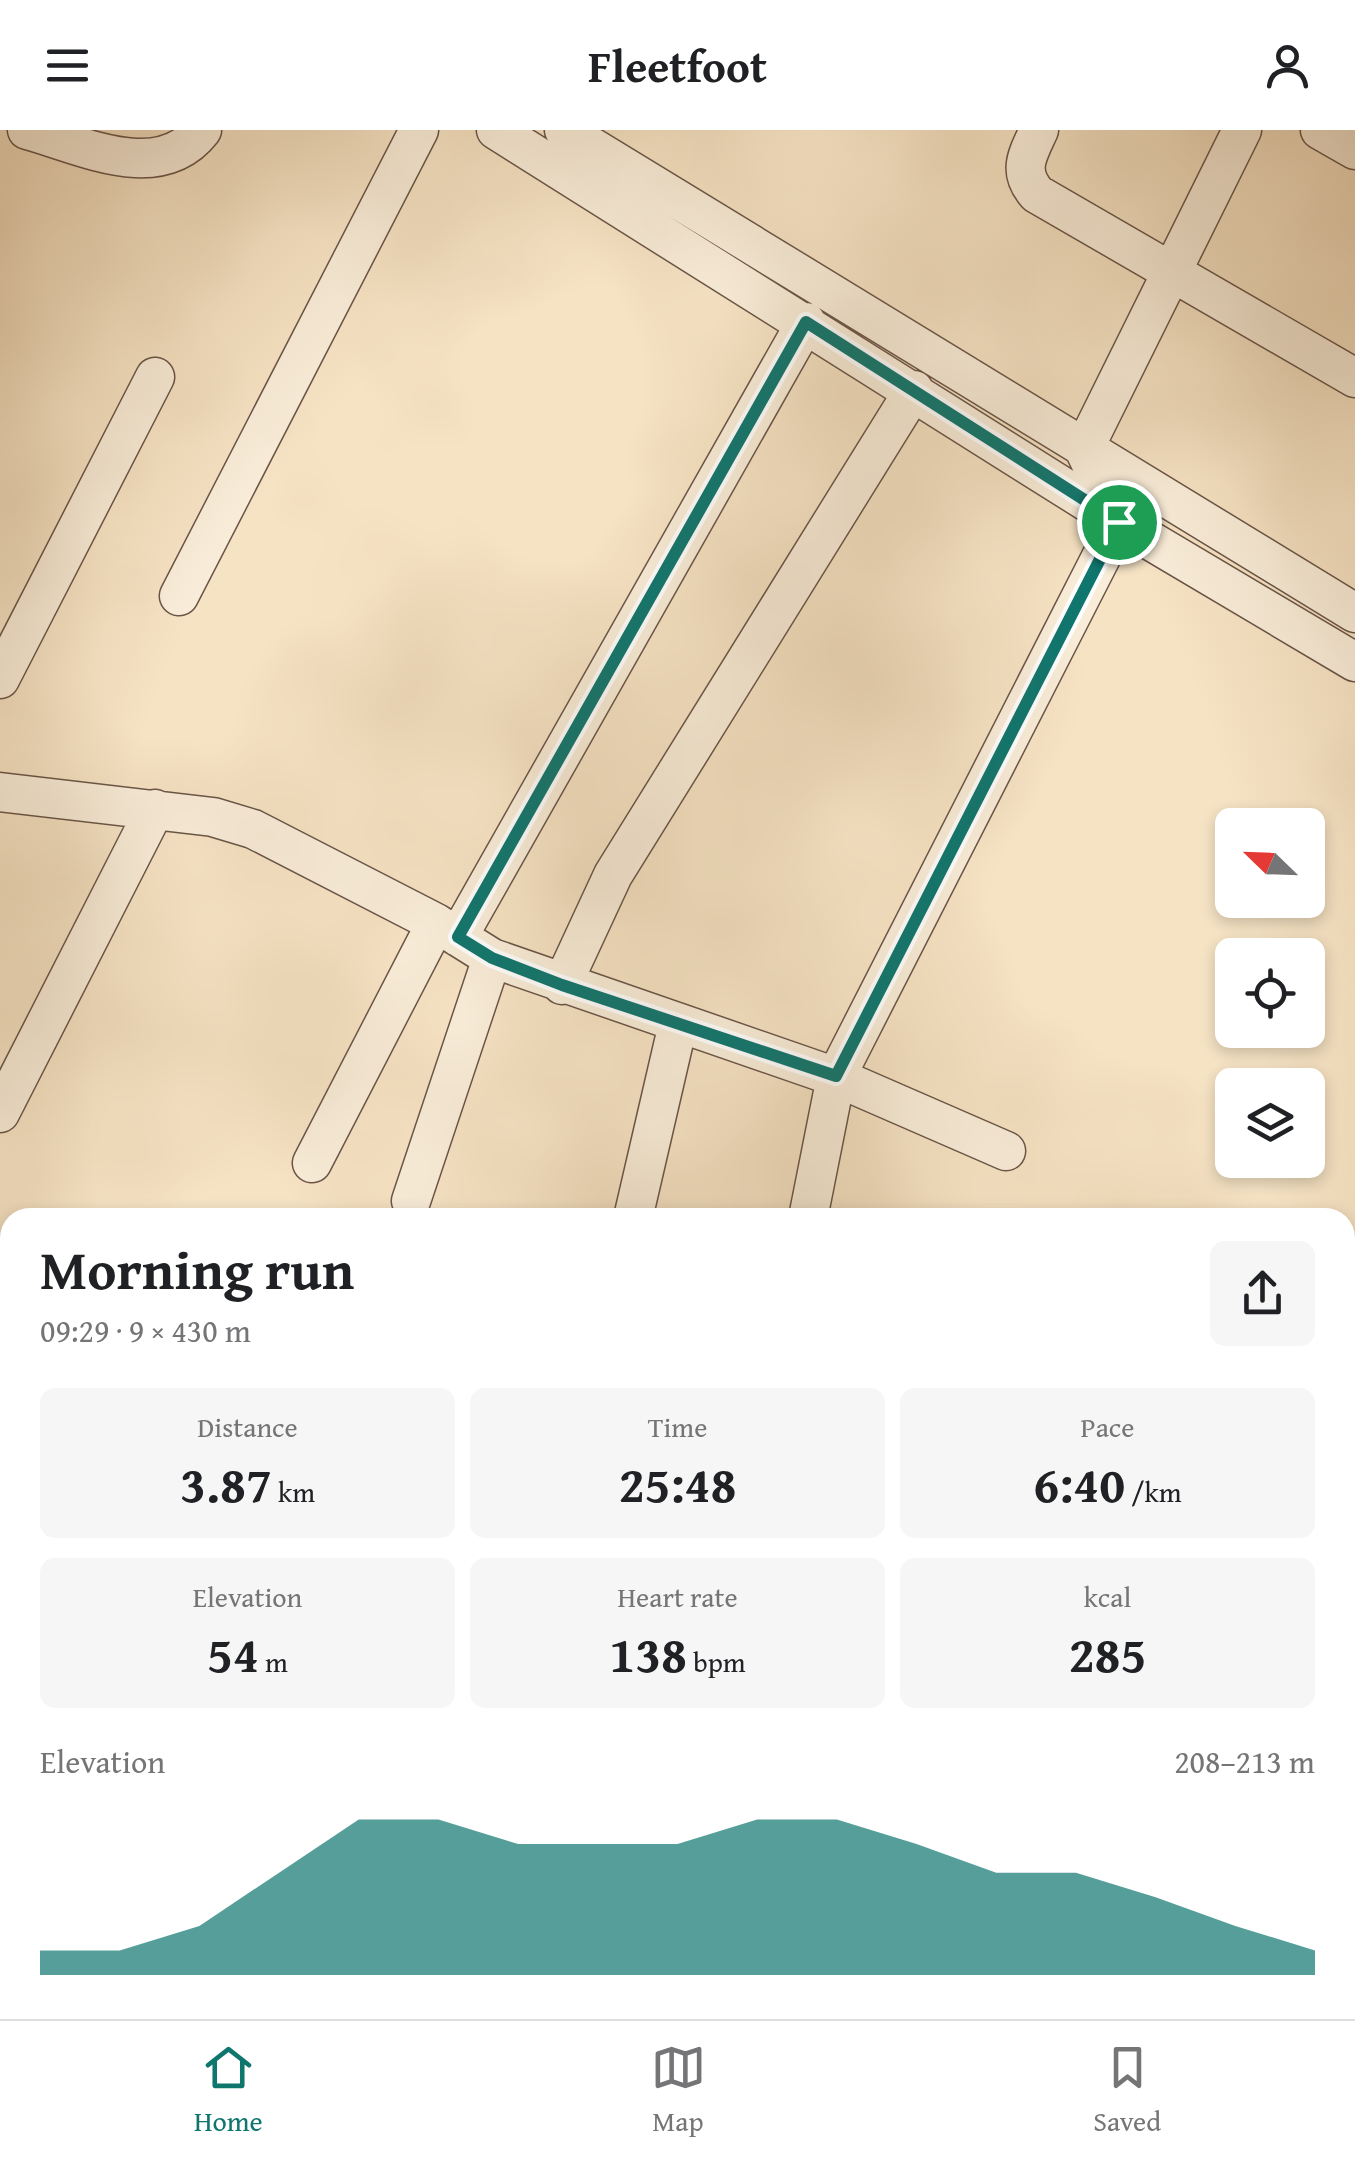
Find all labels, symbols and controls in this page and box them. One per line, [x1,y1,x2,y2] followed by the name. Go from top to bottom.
[588,33,767,98] text: Fleetfoot
[40,38,95,93] icon: menu
[1260,38,1315,93] icon: person
[1077,480,1162,565] pin
[1092,495,1147,550] icon: arrive
[1215,808,1325,918] north arrow
[1215,808,1325,1178] map controls
[1215,938,1325,1048] button: locate
[1215,1068,1325,1178] button: layers
[40,1229,354,1309] text: Morning run
[1210,1241,1315,1346] button: share
[40,1307,251,1354] text: 09:29 · 9 × 430 m
[197,1406,298,1447] text: Distance
[648,1406,707,1447] text: Time
[1081,1406,1134,1447] text: Pace
[180,1447,272,1520] text: 3.87
[619,1447,736,1520] text: 25:48
[1033,1447,1125,1520] text: 6:40
[272,1471,315,1512] text: km
[1125,1471,1182,1512] text: /km
[193,1576,302,1617] text: Elevation
[617,1576,738,1617] text: Heart rate
[1084,1576,1131,1617] text: kcal
[207,1617,259,1690] text: 54
[609,1617,687,1690] text: 138
[1069,1617,1146,1690] text: 285
[259,1641,288,1682] text: m
[687,1641,746,1682] text: bpm
[40,1738,165,1785] text: Elevation
[1174,1738,1315,1785] text: 208–213 m
[194,2040,263,2141] tab: Home
[651,2040,706,2141] tab: Map
[1093,2040,1161,2141] tab: Saved

